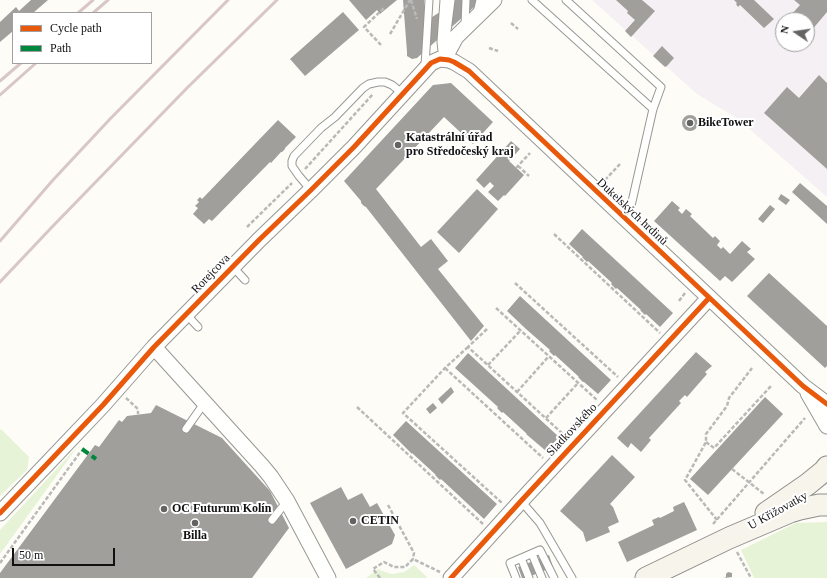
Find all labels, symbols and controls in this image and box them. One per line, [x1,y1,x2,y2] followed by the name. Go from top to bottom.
[12,12,152,64] legend
[775,12,815,52] north arrow
[50,21,102,35] text: Cycle path
[778,24,791,35] text: N
[50,41,71,55] text: Path
[698,116,754,130] place label: BikeTower
[685,118,695,128] marker: BikeTower
[406,131,514,159] place label: Katastrální úřad pro Středočeský kraj
[393,140,403,150] marker: Katastrální úřad pro Středočeský kraj
[594,175,670,249] street label: Dukelských hrdinů
[189,251,233,297] street label: Rorejcova
[544,400,600,460] street label: Sladkovského
[746,489,810,533] street label: U Křižovatky
[172,502,271,516] place label: OC Futurum Kolín
[159,504,169,514] marker: OC Futurum Kolín
[361,514,399,528] place label: CETIN
[348,516,358,526] marker: CETIN
[190,518,200,528] marker: Billa
[183,529,207,543] place label: Billa
[14,540,117,566] scale bar
[19,548,43,562] text: 50 m

